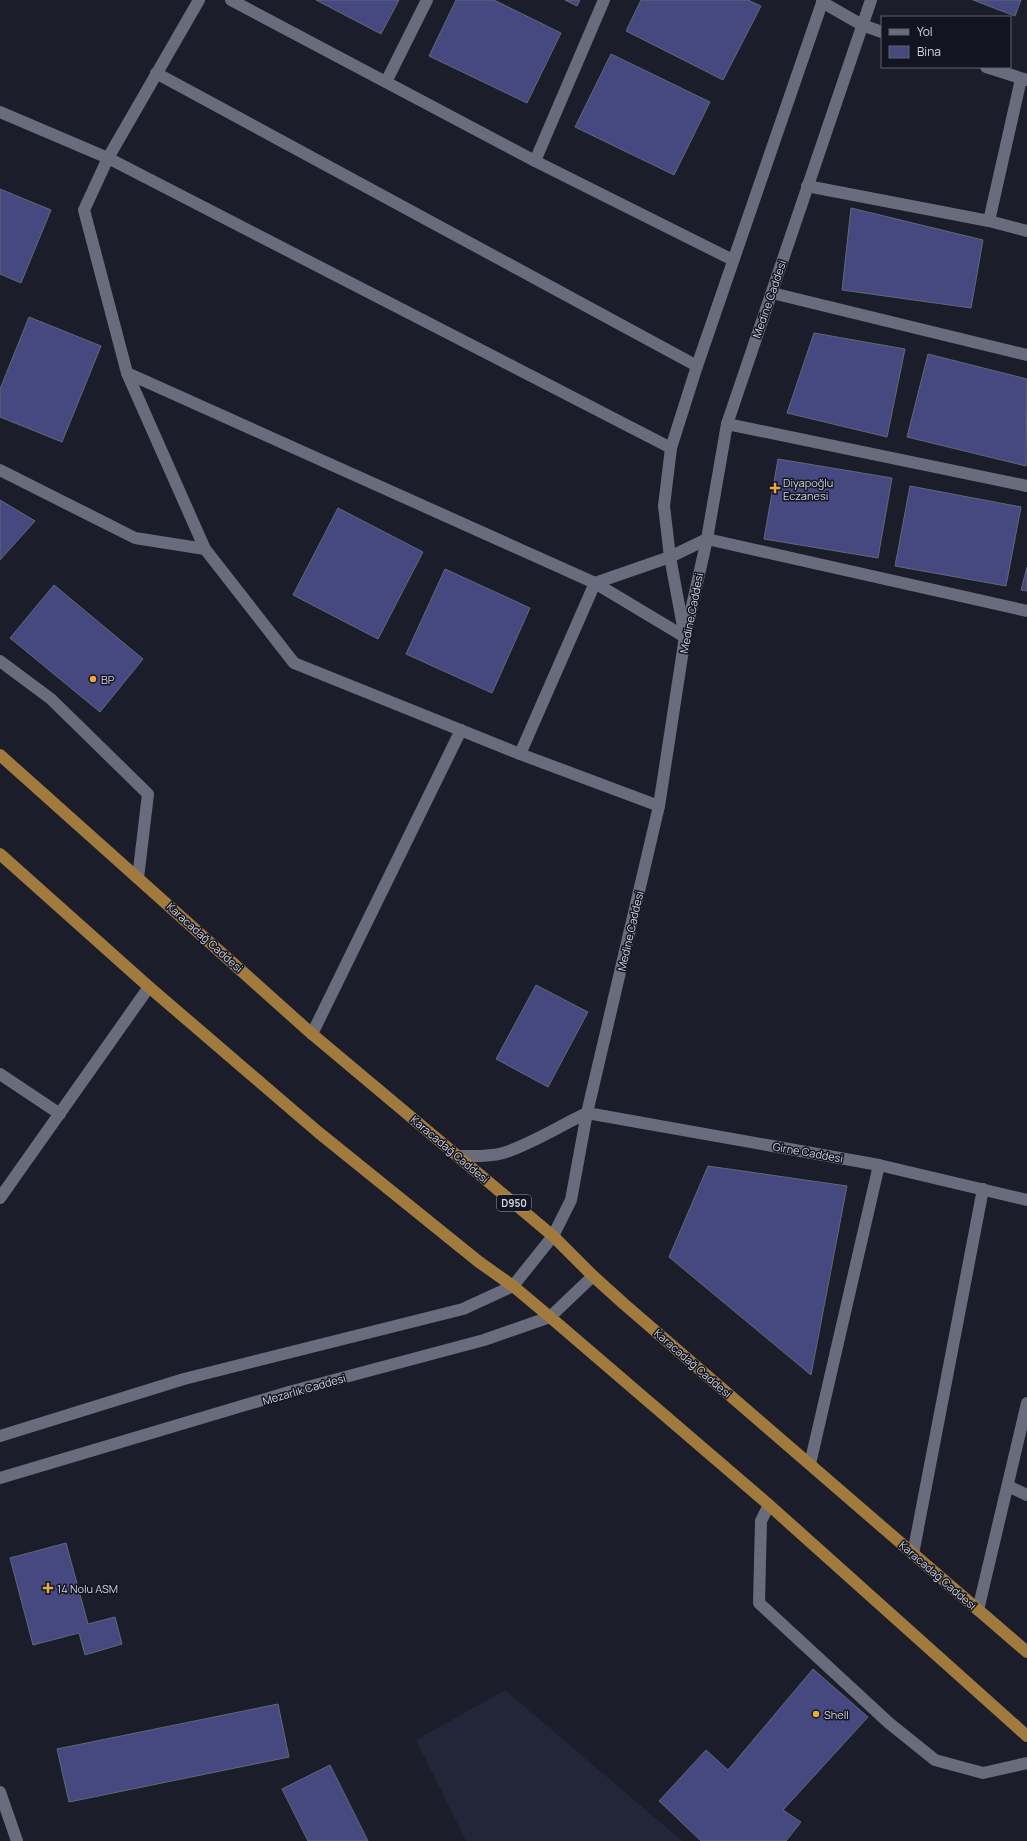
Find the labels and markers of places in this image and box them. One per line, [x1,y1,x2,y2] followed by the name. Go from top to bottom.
[783,475,833,503] place label: Diyapoğlu Eczanesi
[770,483,780,493] marker: Diyapoğlu Eczanesi
[101,672,115,687] place label: BP
[88,674,98,684] marker: BP
[57,1581,118,1596] place label: 14 Nolu ASM
[42,1582,54,1594] marker: 14 Nolu ASM
[824,1707,849,1722] place label: Shell
[811,1709,821,1719] marker: Shell

